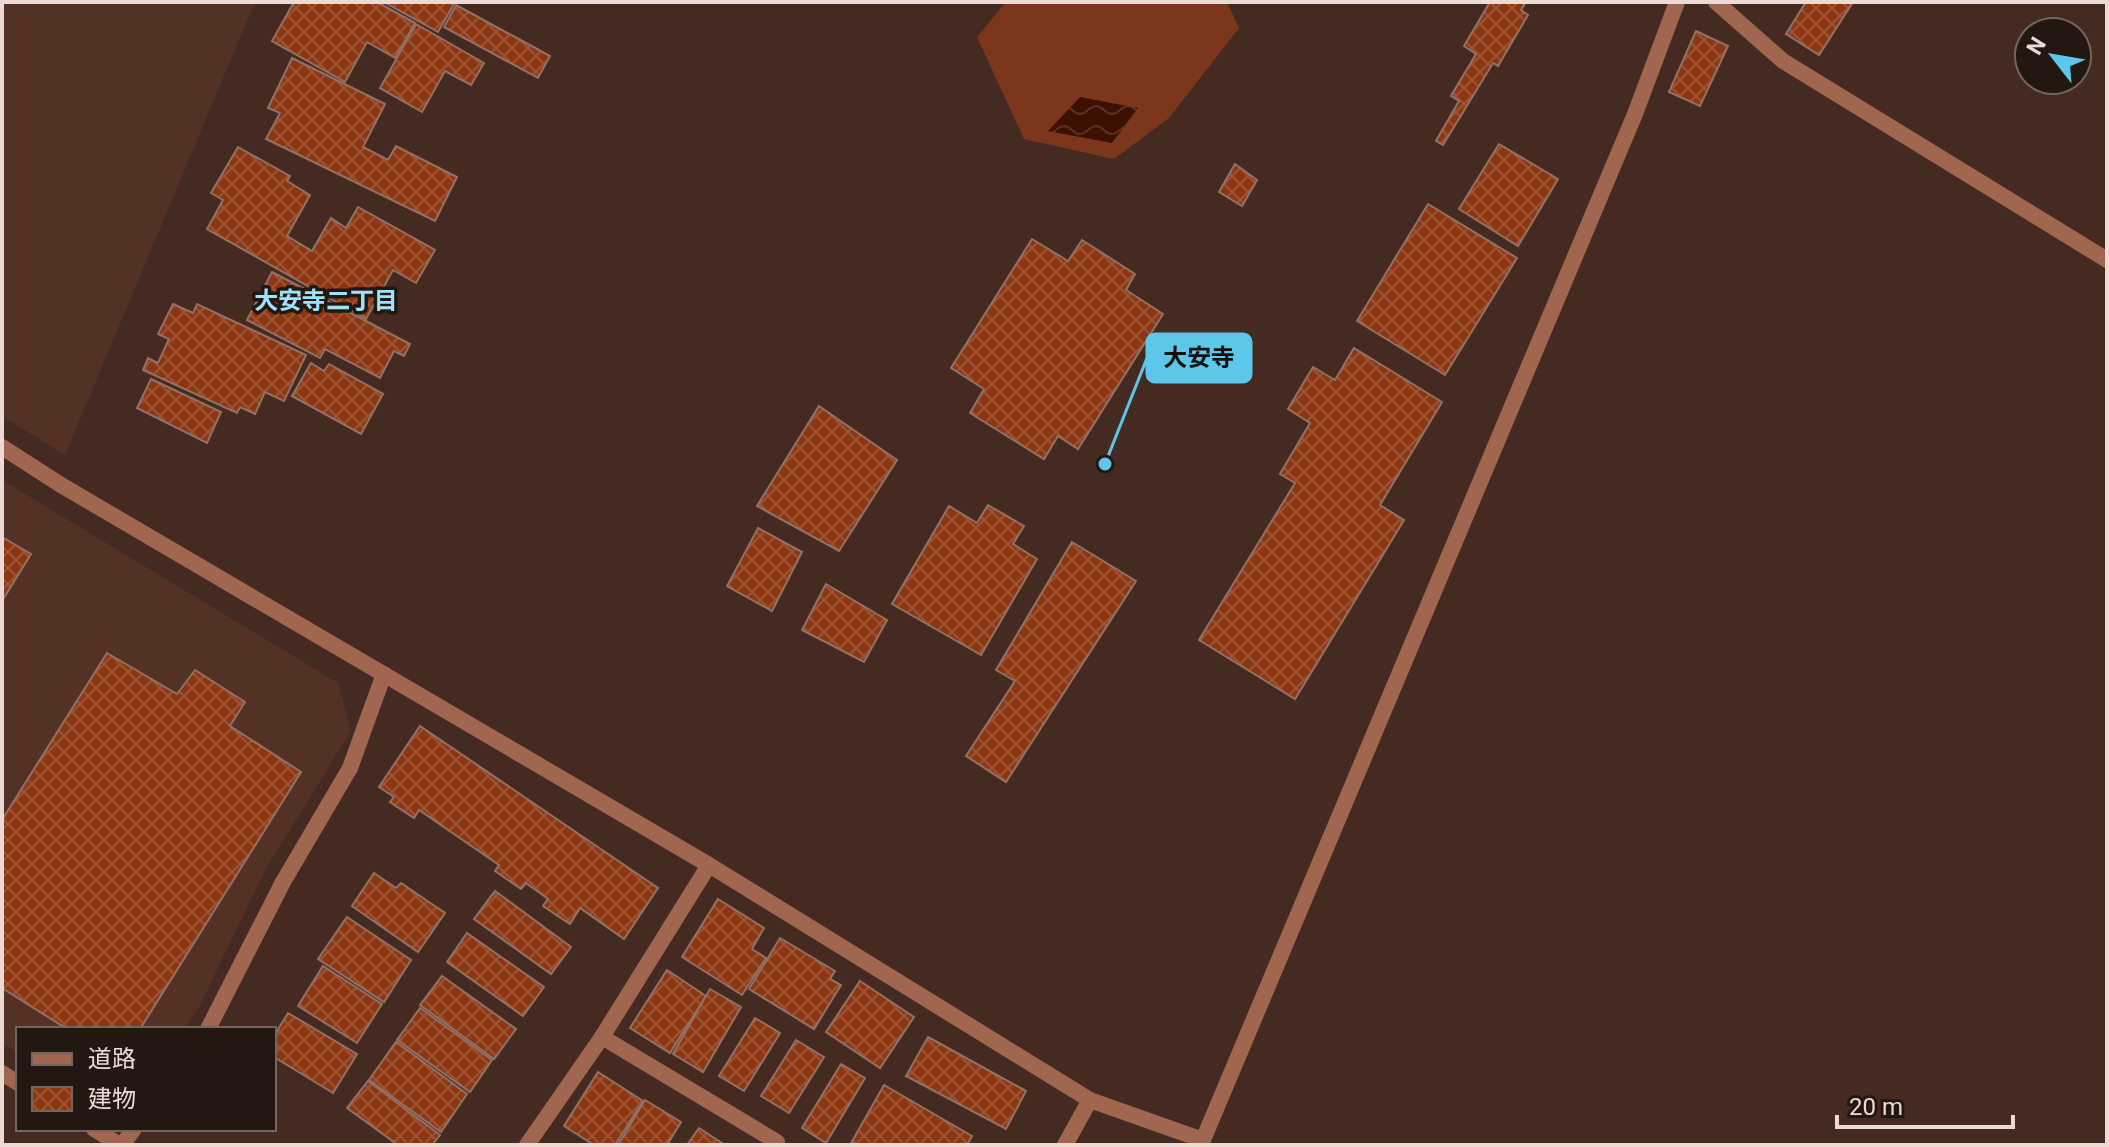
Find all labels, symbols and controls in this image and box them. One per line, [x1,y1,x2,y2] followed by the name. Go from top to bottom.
[2013,16,2093,96] north arrow
[2022,33,2051,59] text: N
[254,287,398,315] district label: 大安寺二丁目
[1147,334,1251,382] callout: 大安寺
[1163,344,1235,372] text: 大安寺
[16,1027,276,1131] legend
[88,1045,136,1073] text: 道路
[1837,1079,2013,1129] scale bar
[88,1085,136,1113] text: 建物
[1849,1093,1903,1121] text: 20 m

